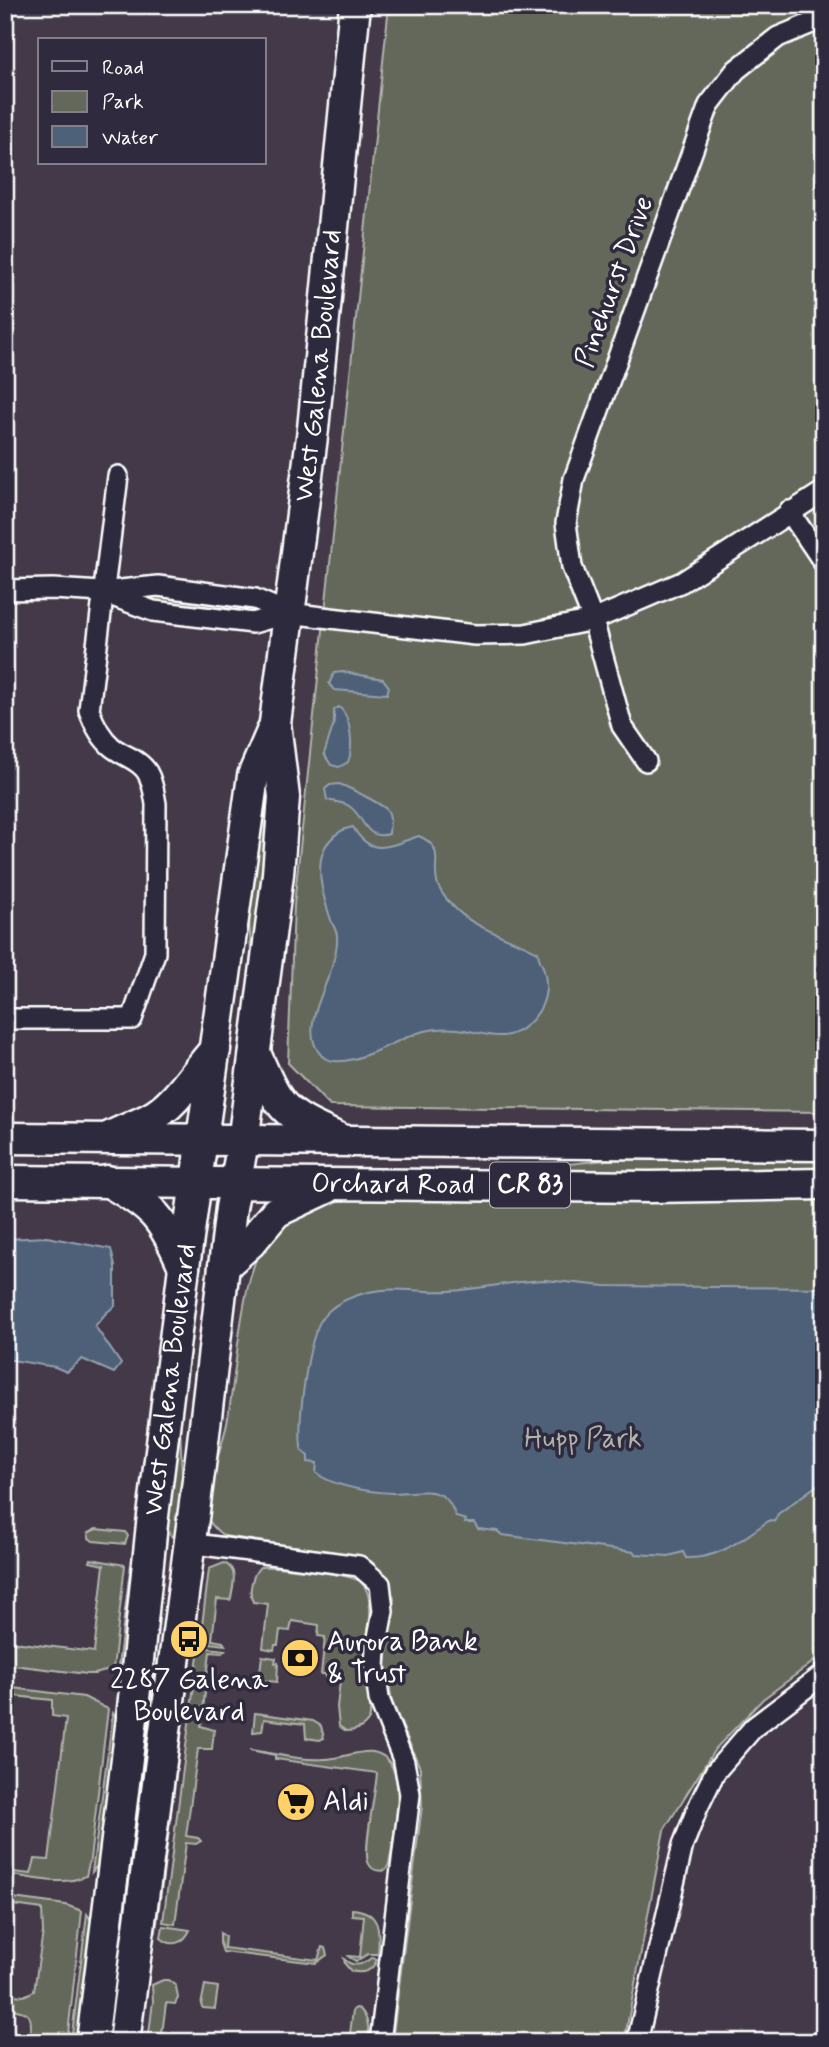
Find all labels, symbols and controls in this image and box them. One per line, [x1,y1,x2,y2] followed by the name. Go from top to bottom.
[38,38,266,164] legend
[102,54,144,82] text: Road
[102,88,144,116] text: Park
[102,124,158,152] text: Water
[567,191,663,373] street label: Pinehurst Drive
[285,228,351,504] street label: West Galena Boulevard
[490,1162,570,1208] road number: CR 83
[311,1165,475,1204] street label: Orchard Road
[135,1241,206,1518] street label: West Galena Boulevard
[524,1421,642,1458] park label: Hupp Park
[168,1618,210,1660] bus stop icon: 2287 Galena Boulevard
[327,1624,478,1693] place label: Aurora Bank & Trust
[279,1637,321,1679] bank icon: Aurora Bank & Trust
[110,1662,268,1731] place label: 2287 Galena Boulevard
[275,1781,317,1823] supermarket icon: Aldi
[323,1784,369,1821] place label: Aldi

